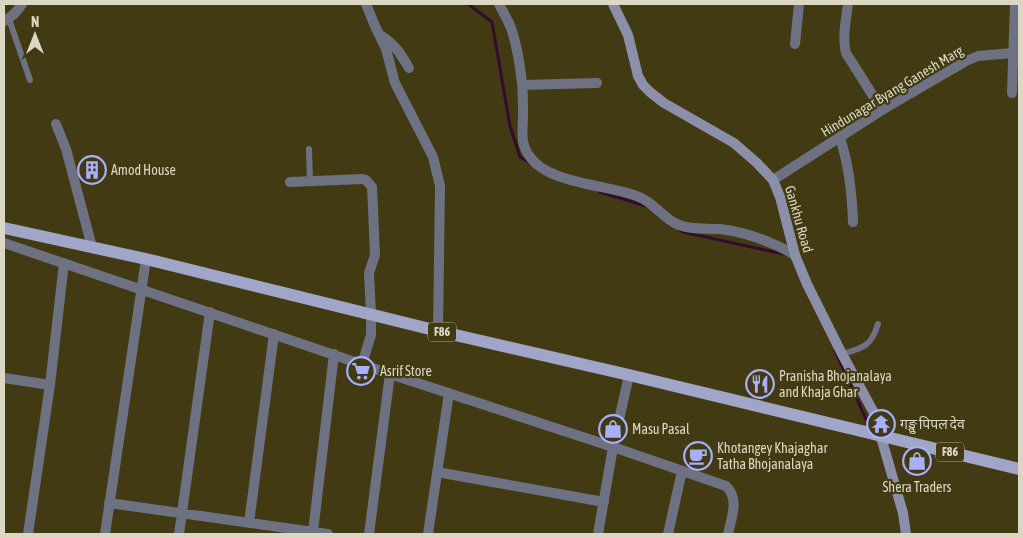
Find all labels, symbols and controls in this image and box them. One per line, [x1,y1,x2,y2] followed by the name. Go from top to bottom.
[10,10,60,60] north arrow
[31,14,39,30] text: N
[818,42,966,140] street label: Hindunagar Byang Ganesh Marg
[77,155,107,185] building icon: Amod House
[111,162,176,178] place label: Amod House
[782,184,816,254] street label: Gankhu Road
[428,322,456,342] road number: F86
[346,356,376,386] supermarket icon: Asrif Store
[380,363,432,379] place label: Asrif Store
[779,368,892,400] place label: Pranisha Bhojanalaya and Khaja Ghar
[745,369,775,399] restaurant icon: Pranisha Bhojanalaya and Khaja Ghar
[866,409,896,439] temple icon: गङ्खु पिपल देव
[598,414,628,444] shop icon: Masu Pasal
[900,415,965,434] place label: गङ्खु पिपल देव
[632,421,690,437] place label: Masu Pasal
[717,440,828,472] place label: Khotangey Khajaghar Tatha Bhojanalaya
[683,441,713,471] cafe icon: Khotangey Khajaghar Tatha Bhojanalaya
[936,442,964,462] road number: F86
[902,446,932,476] shop icon: Shera Traders
[882,479,952,495] place label: Shera Traders

